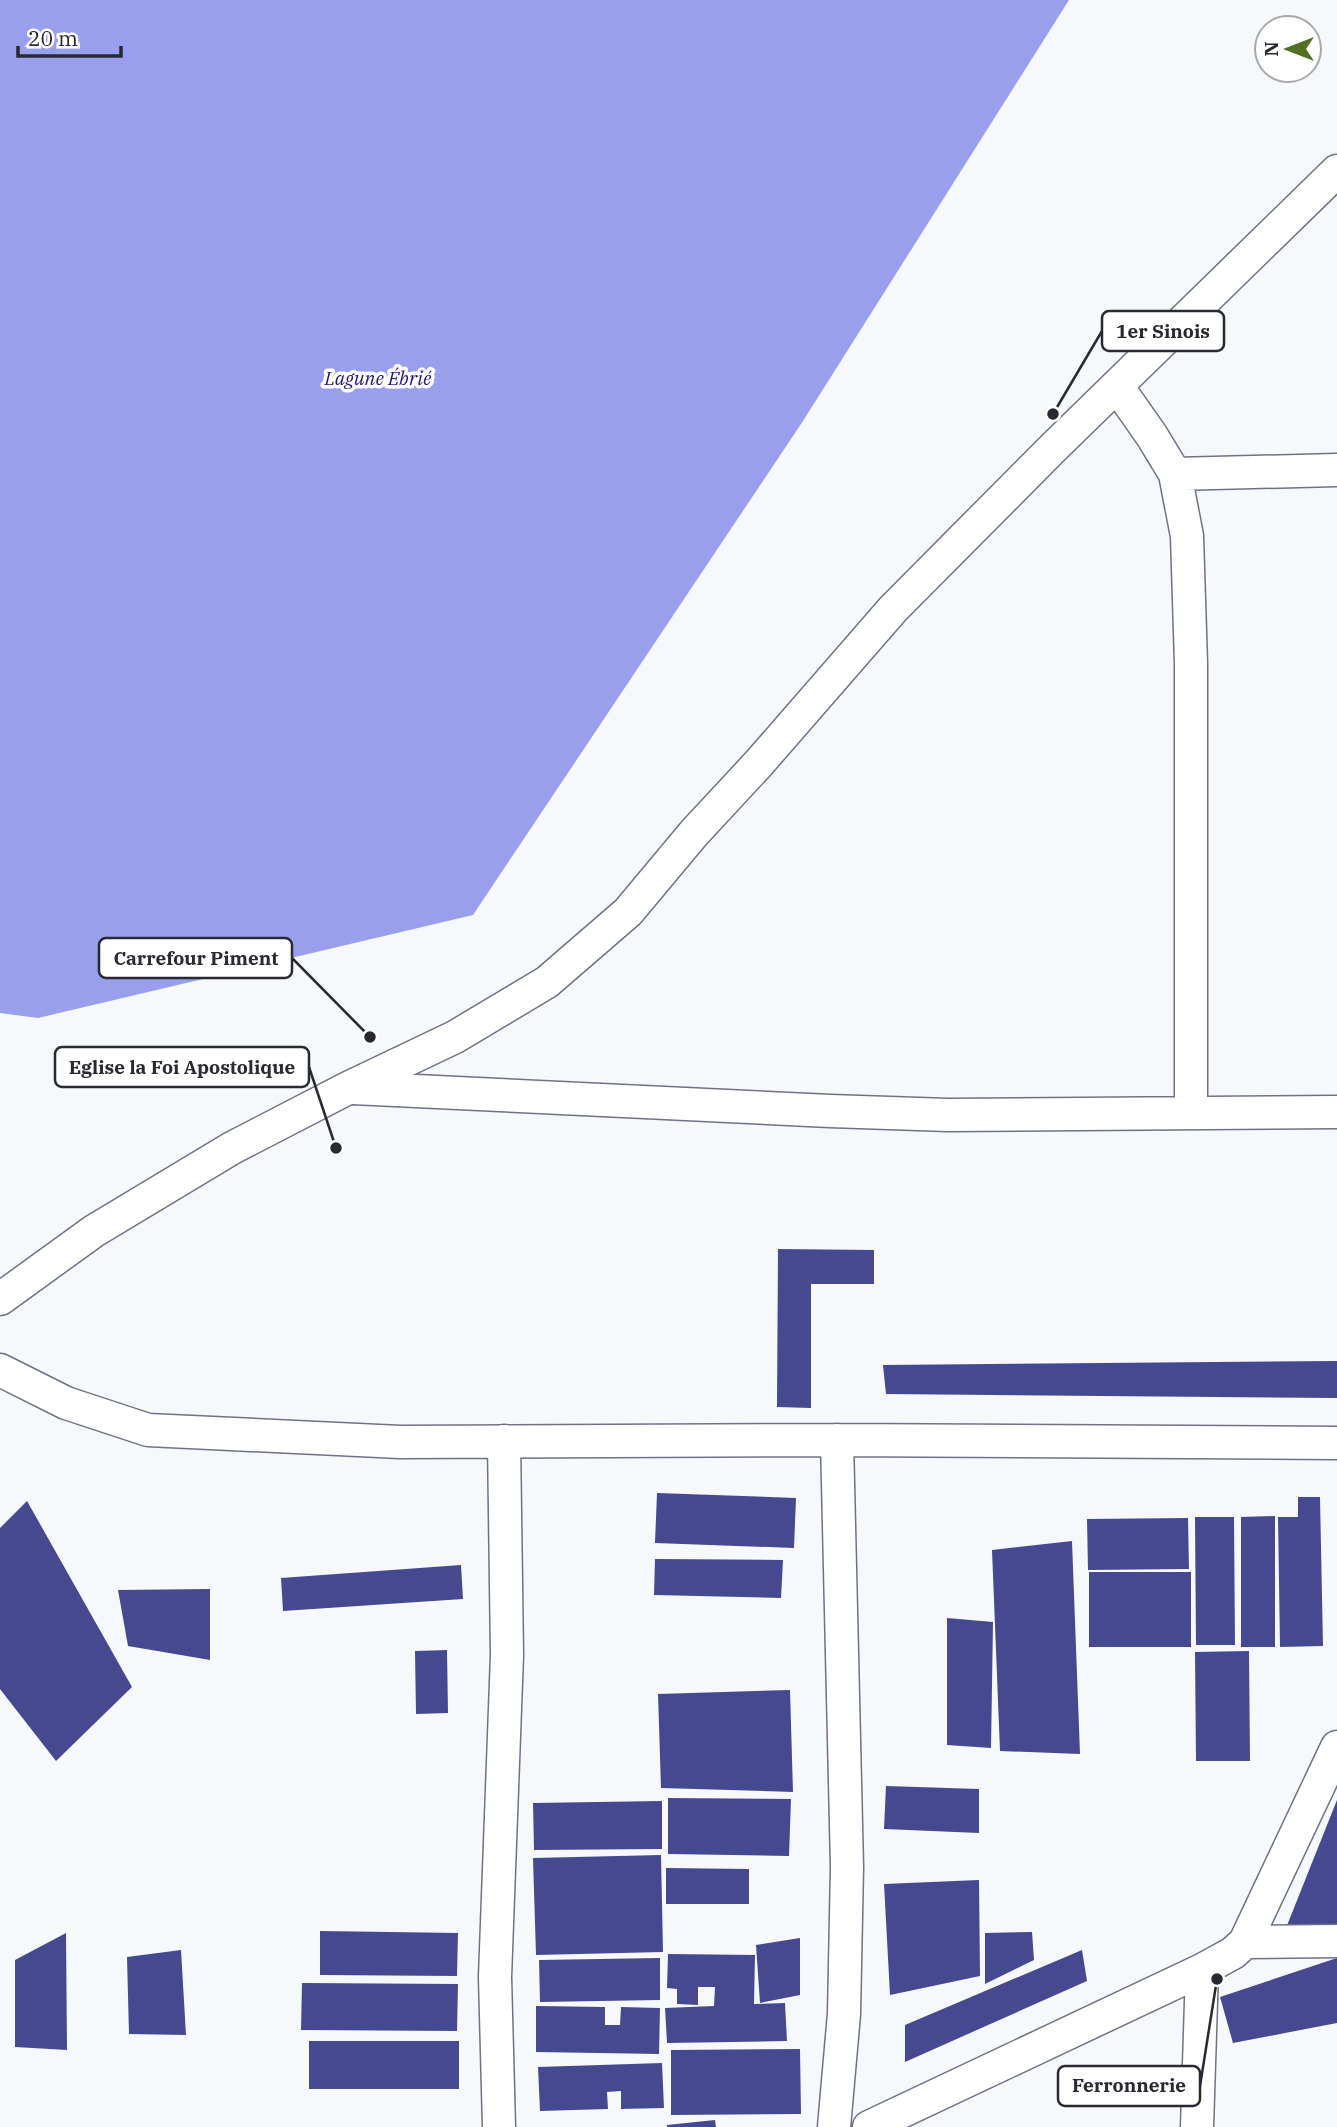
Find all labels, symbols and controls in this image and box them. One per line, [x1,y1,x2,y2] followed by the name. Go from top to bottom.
[18,14,121,58] scale bar
[1253,14,1323,84] north arrow
[28,24,78,52] text: 20 m
[1259,41,1283,57] text: N
[1102,311,1224,351] callout: 1er Sinois
[1116,319,1210,343] text: 1er Sinois
[324,366,432,390] water label: Lagune Ébrié
[99,938,292,978] callout: Carrefour Piment
[114,946,278,970] text: Carrefour Piment
[55,1047,309,1087] callout: Eglise la Foi Apostolique
[69,1055,296,1079] text: Eglise la Foi Apostolique
[1058,2066,1200,2106] callout: Ferronnerie
[1072,2073,1186,2097] text: Ferronnerie

